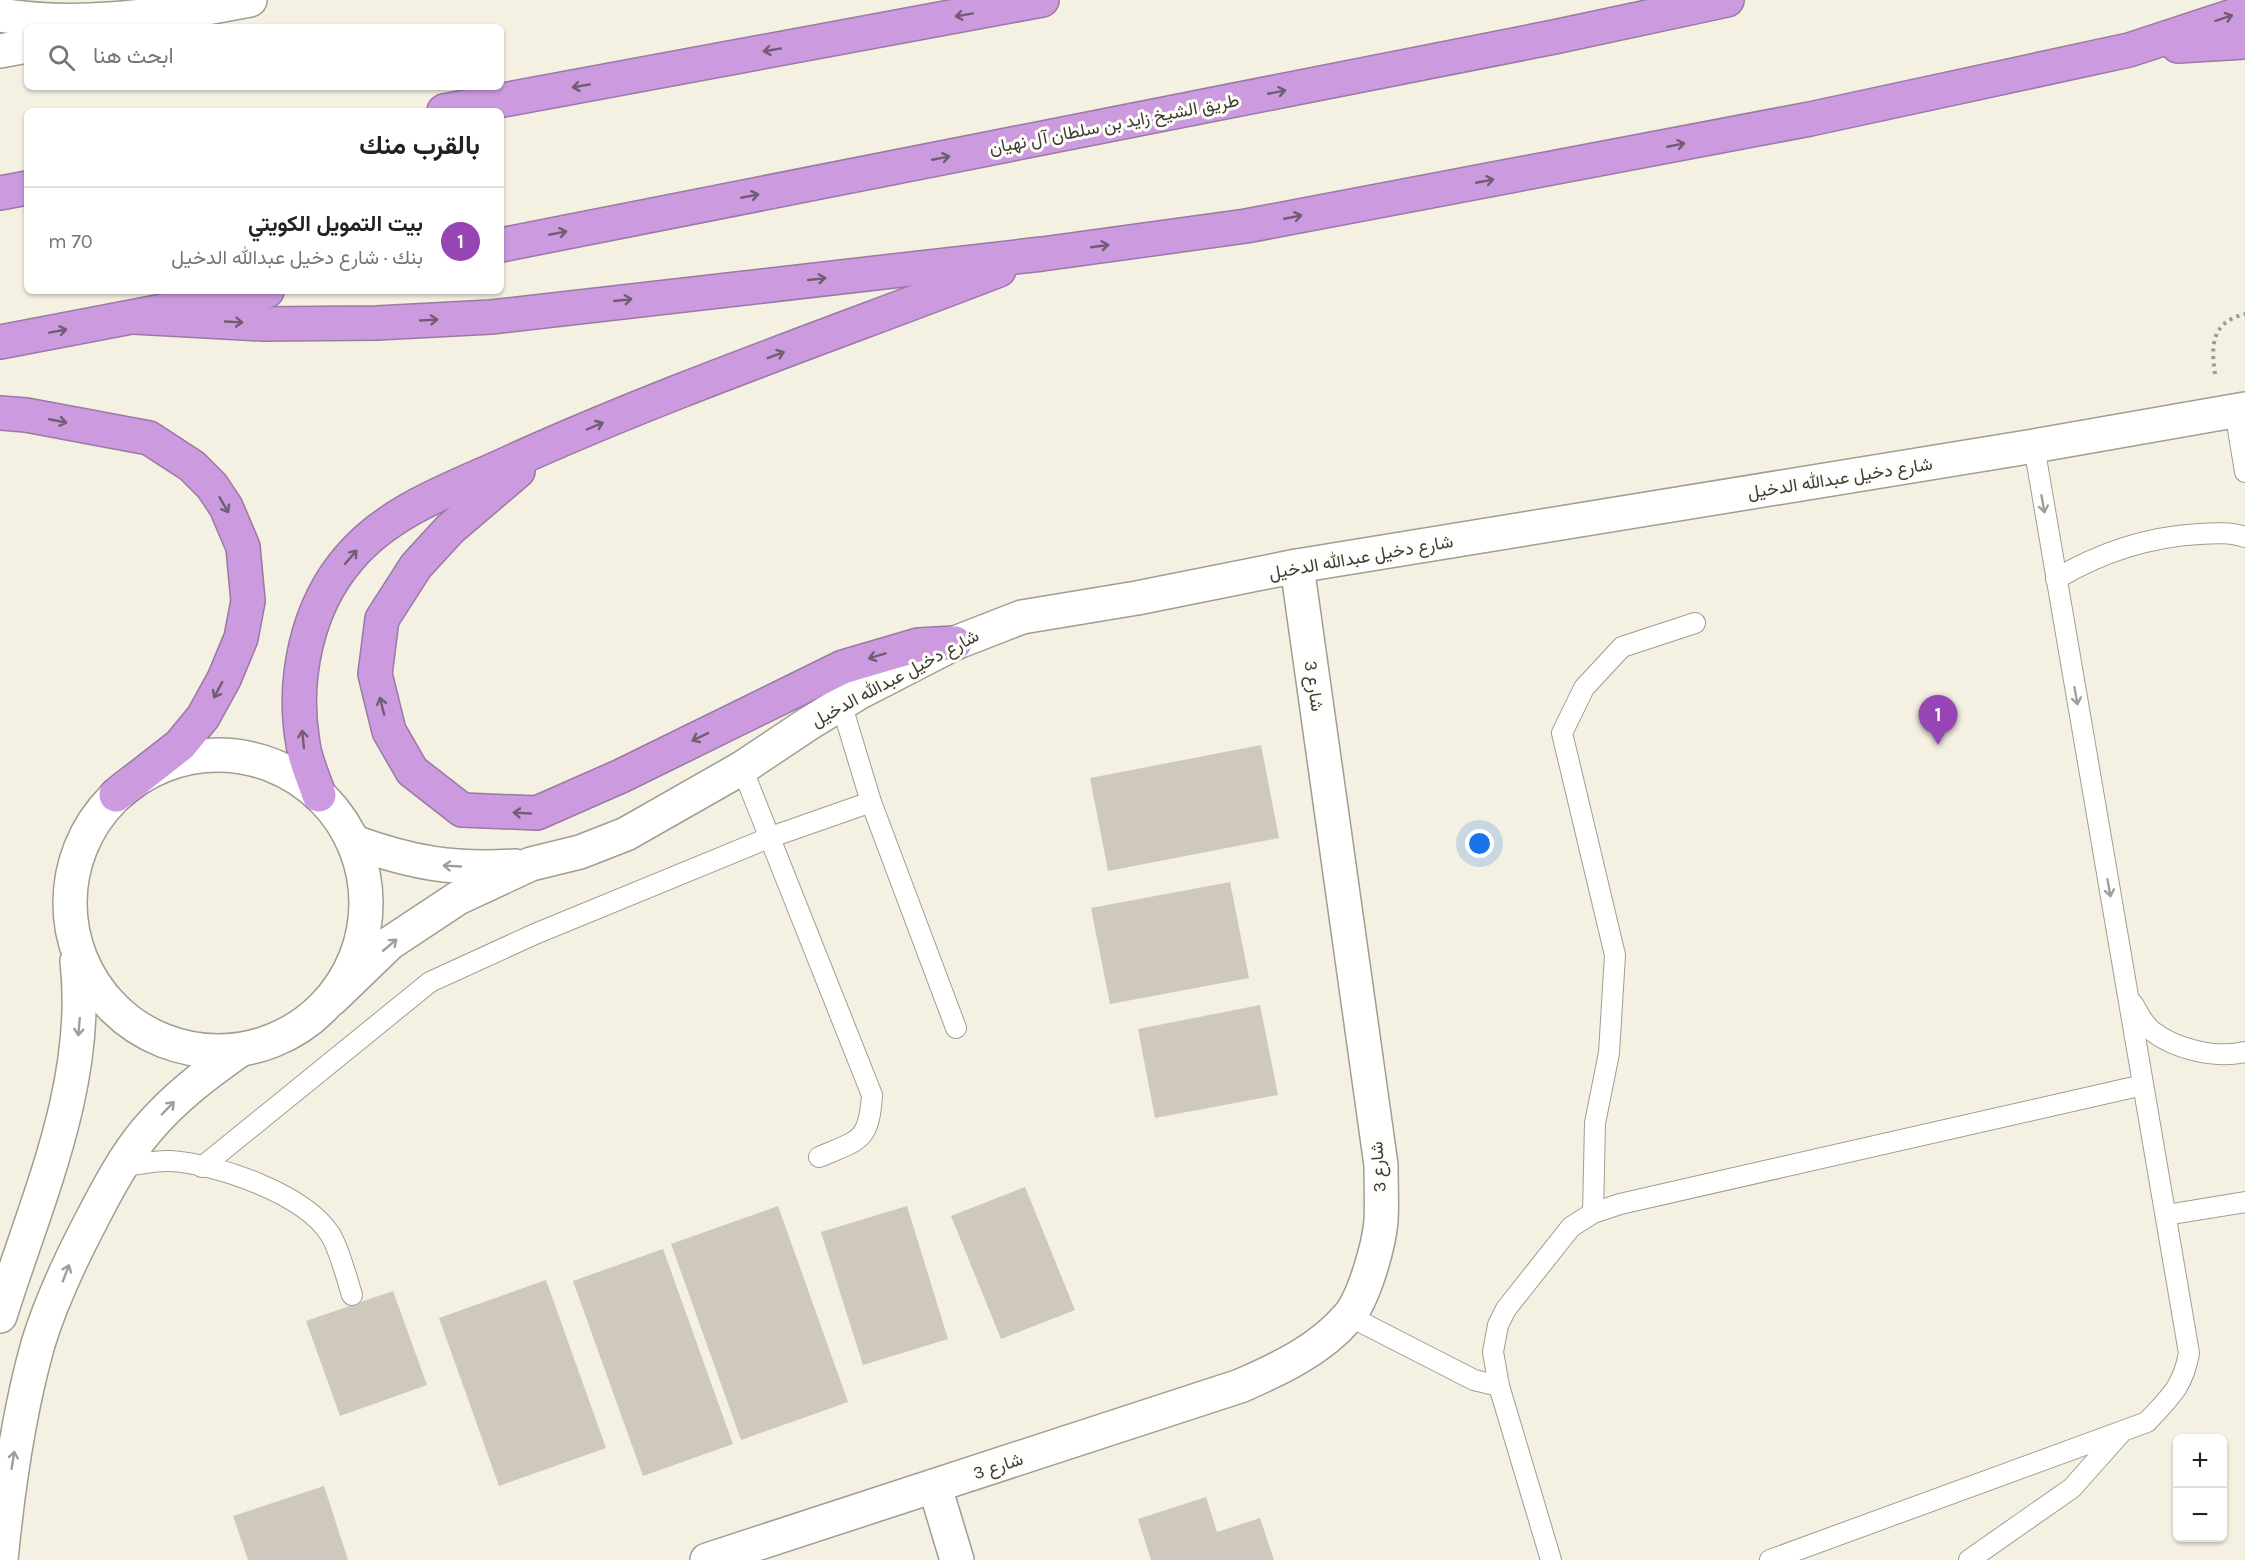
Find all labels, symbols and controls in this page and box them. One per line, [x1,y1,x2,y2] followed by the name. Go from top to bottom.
[955,10,974,21] one-way arrow
[2214,12,2233,23] one-way arrow
[24,24,504,90] search box
[45,41,78,74] icon: search
[93,43,174,69] text: ابحث هنا
[763,45,783,56] one-way arrow
[571,81,591,92] one-way arrow
[1266,86,1286,97] one-way arrow
[987,89,1241,160] street label: طريق الشيخ زايد بن سلطان آل نهيان
[359,130,480,161] text: بالقرب منك
[1666,139,1686,150] one-way arrow
[931,152,950,163] one-way arrow
[1474,175,1494,186] one-way arrow
[739,190,759,201] one-way arrow
[248,211,423,237] text: بيت التمويل الكويتي
[1283,211,1302,222] one-way arrow
[548,227,568,238] one-way arrow
[48,230,93,253] text: 70 m
[457,230,464,253] text: 1
[1090,240,1110,251] one-way arrow
[171,246,423,269] text: بنك · شارع دخيل عبدالله الدخيل
[806,273,826,284] one-way arrow
[612,294,632,305] one-way arrow
[418,314,438,325] one-way arrow
[223,317,243,328] one-way arrow
[47,325,67,336] one-way arrow
[767,349,785,360] one-way arrow
[48,416,67,427] one-way arrow
[585,420,603,431] one-way arrow
[1746,453,1934,504] street label: شارع دخيل عبدالله الدخيل
[2038,493,2049,513] one-way arrow
[218,496,230,513] one-way arrow
[1267,530,1455,585] street label: شارع دخيل عبدالله الدخيل
[344,550,358,565] one-way arrow
[807,624,983,732] street label: شارع دخيل عبدالله الدخيل
[868,651,887,662] one-way arrow
[1299,659,1328,713] street label: شارع 3
[212,680,223,698] one-way arrow
[2071,686,2082,705] one-way arrow
[1918,696,1958,745] pin: 1
[376,697,388,716] one-way arrow
[297,730,308,750] one-way arrow
[691,732,709,743] one-way arrow
[512,807,532,818] one-way arrow
[1465,829,1494,858] your location
[443,861,463,872] one-way arrow
[2104,878,2115,897] one-way arrow
[382,938,397,952] one-way arrow
[73,1016,84,1036] one-way arrow
[160,1101,175,1116] one-way arrow
[1365,1141,1392,1193] street label: شارع 3
[61,1264,72,1283] one-way arrow
[2173,1434,2227,1542] map controls
[2173,1434,2227,1488] button: +
[970,1448,1026,1485] street label: شارع 3
[8,1451,19,1471] one-way arrow
[2173,1488,2227,1542] button: −

